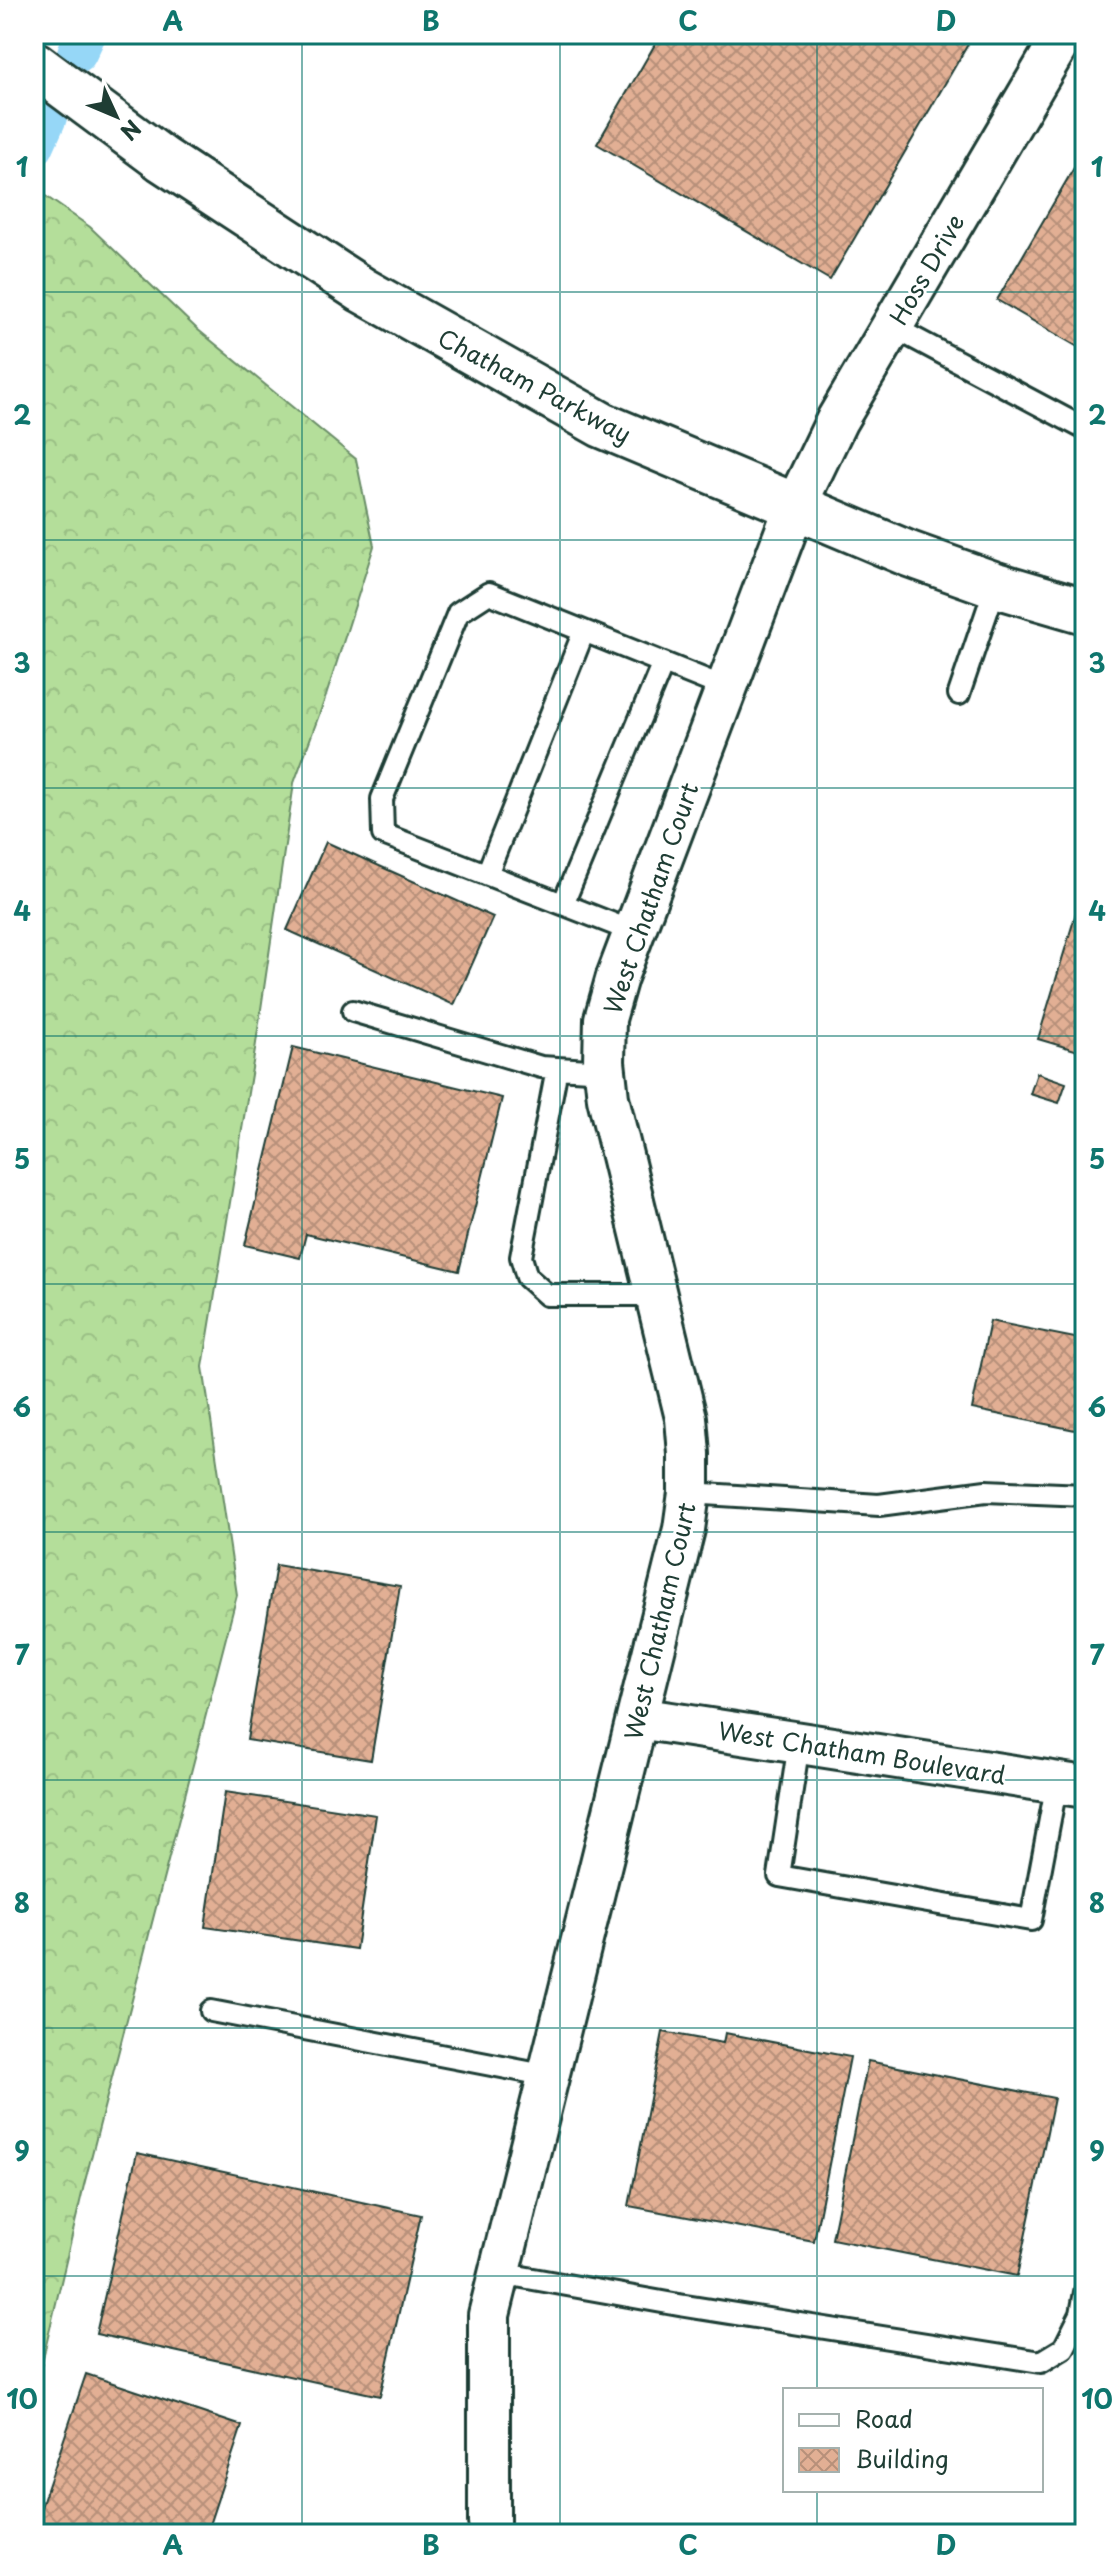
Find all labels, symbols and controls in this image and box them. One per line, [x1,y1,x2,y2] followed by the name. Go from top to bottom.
[163,1,183,40] text: A
[422,1,440,40] text: B
[678,1,698,40] text: C
[936,1,956,40] text: D
[76,76,156,156] north arrow
[114,113,149,149] text: N
[16,147,28,186] text: 1
[1091,147,1103,186] text: 1
[880,207,972,331] street label: Hoss Drive
[432,319,638,451] street label: Chatham Parkway
[13,395,31,434] text: 2
[1088,395,1106,434] text: 2
[13,643,31,682] text: 3
[1088,643,1106,682] text: 3
[593,777,707,1019] street label: West Chatham Court
[13,891,31,930] text: 4
[1088,891,1106,930] text: 4
[14,1139,30,1178] text: 5
[1089,1139,1105,1178] text: 5
[13,1387,31,1426] text: 6
[1088,1387,1106,1426] text: 6
[614,1498,704,1743] street label: West Chatham Court
[15,1635,30,1674] text: 7
[1090,1635,1105,1674] text: 7
[716,1711,1009,1793] street label: West Chatham Boulevard
[14,1883,30,1922] text: 8
[1089,1883,1105,1922] text: 8
[14,2131,30,2170] text: 9
[1089,2131,1105,2170] text: 9
[6,2379,38,2418] text: 10
[1081,2379,1113,2418] text: 10
[783,2388,1043,2492] legend
[855,2400,913,2436] text: Road
[855,2440,949,2476] text: Building
[163,2525,183,2564] text: A
[422,2525,440,2564] text: B
[678,2525,698,2564] text: C
[936,2525,956,2564] text: D

